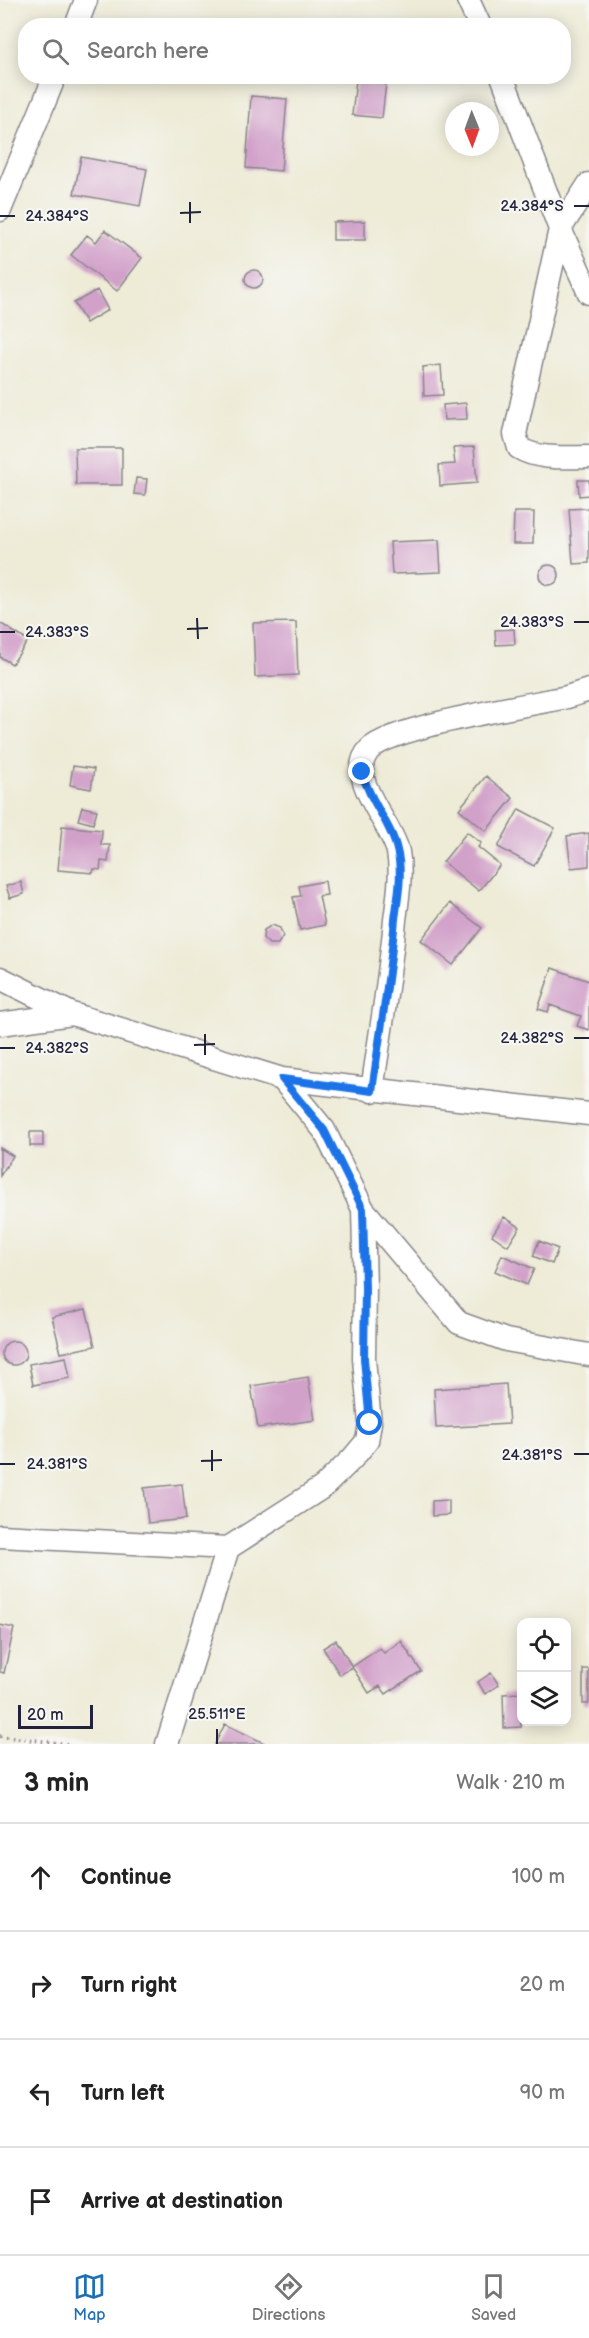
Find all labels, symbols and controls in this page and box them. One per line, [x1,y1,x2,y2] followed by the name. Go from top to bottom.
[18,18,571,84] search box
[39,35,72,68] icon: search
[87,38,209,65] text: Search here
[445,102,499,156] north arrow
[500,197,564,216] text: 24.384°S
[25,207,89,226] text: 24.384°S
[500,613,564,632] text: 24.383°S
[25,623,89,642] text: 24.383°S
[348,758,374,784] route end
[500,1029,564,1048] text: 24.382°S
[25,1039,89,1058] text: 24.382°S
[356,1409,382,1435] route start
[502,1446,562,1465] text: 24.381°S
[27,1455,87,1474] text: 24.381°S
[517,1618,571,1726] map controls
[517,1618,571,1672] button: locate
[517,1672,571,1726] button: layers
[18,1702,93,1730] scale bar
[188,1705,246,1724] text: 25.511°E
[27,1706,63,1725] text: 20 m
[24,1768,89,1799] text: 3 min
[456,1771,565,1795] text: Walk · 210 m
[24,1861,57,1894] icon: ahead
[81,1864,171,1891] text: Continue
[512,1865,565,1889] text: 100 m
[24,1969,57,2002] icon: right
[81,1972,177,1999] text: Turn right
[520,1973,565,1997] text: 20 m
[24,2077,57,2110] icon: left
[81,2080,165,2107] text: Turn left
[520,2081,565,2105] text: 90 m
[24,2185,57,2218] icon: arrive
[81,2188,283,2215] text: Arrive at destination
[73,2270,106,2325] tab: Map
[252,2270,325,2325] tab: Directions
[471,2270,516,2325] tab: Saved

